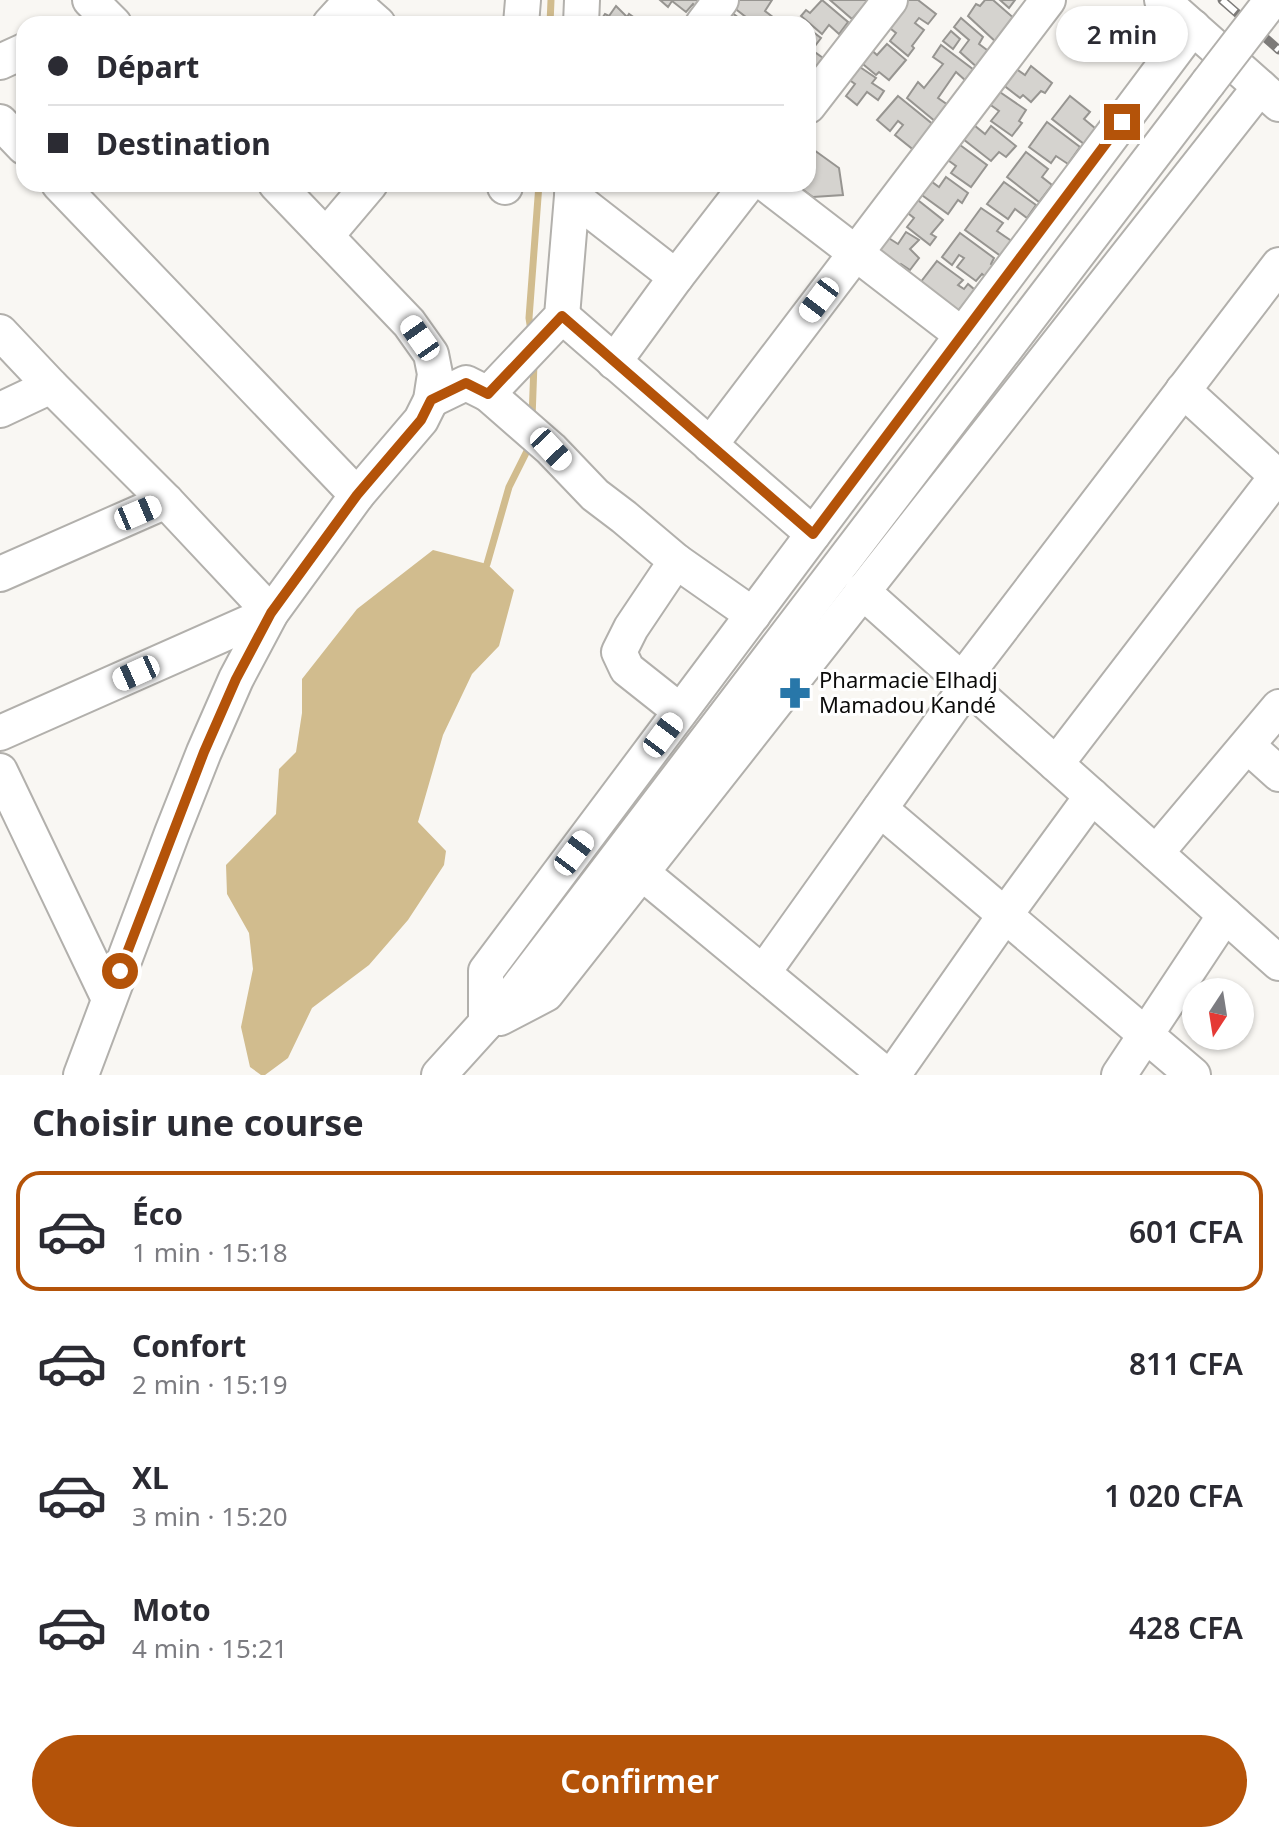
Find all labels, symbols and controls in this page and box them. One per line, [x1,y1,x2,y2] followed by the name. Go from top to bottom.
[1056,6,1188,62] callout: 2 min
[1087,16,1157,52] text: 2 min
[96,46,199,87] text: Départ
[1104,104,1140,140] route end
[96,123,271,164] text: Destination
[795,274,843,326] car
[396,311,444,365] car
[526,423,576,475] car
[111,493,165,533] car
[109,652,163,694] car
[819,664,998,719] place label: Pharmacie Elhadj Mamadou Kandé
[778,676,812,710] pharmacy icon: Pharmacie Elhadj Mamadou Kandé
[639,709,687,761] car
[550,827,598,879] car
[102,953,138,989] route start
[1182,978,1254,1050] north arrow
[1182,978,1254,1050] map controls
[32,1098,364,1147] text: Choisir une course
[132,1193,183,1234] text: Éco
[36,1195,108,1267] icon: car
[1129,1211,1243,1252] text: 601 CFA
[132,1234,288,1270] text: 1 min · 15:18
[132,1325,246,1366] text: Confort
[36,1327,108,1399] icon: car
[1129,1343,1243,1384] text: 811 CFA
[132,1366,288,1402] text: 2 min · 15:19
[132,1457,169,1498] text: XL
[36,1459,108,1531] icon: car
[1104,1475,1243,1516] text: 1 020 CFA
[132,1498,288,1534] text: 3 min · 15:20
[132,1589,211,1630] text: Moto
[36,1591,108,1663] icon: car
[1129,1607,1243,1648] text: 428 CFA
[132,1630,288,1666] text: 4 min · 15:21
[32,1735,1247,1827] button: Confirmer

